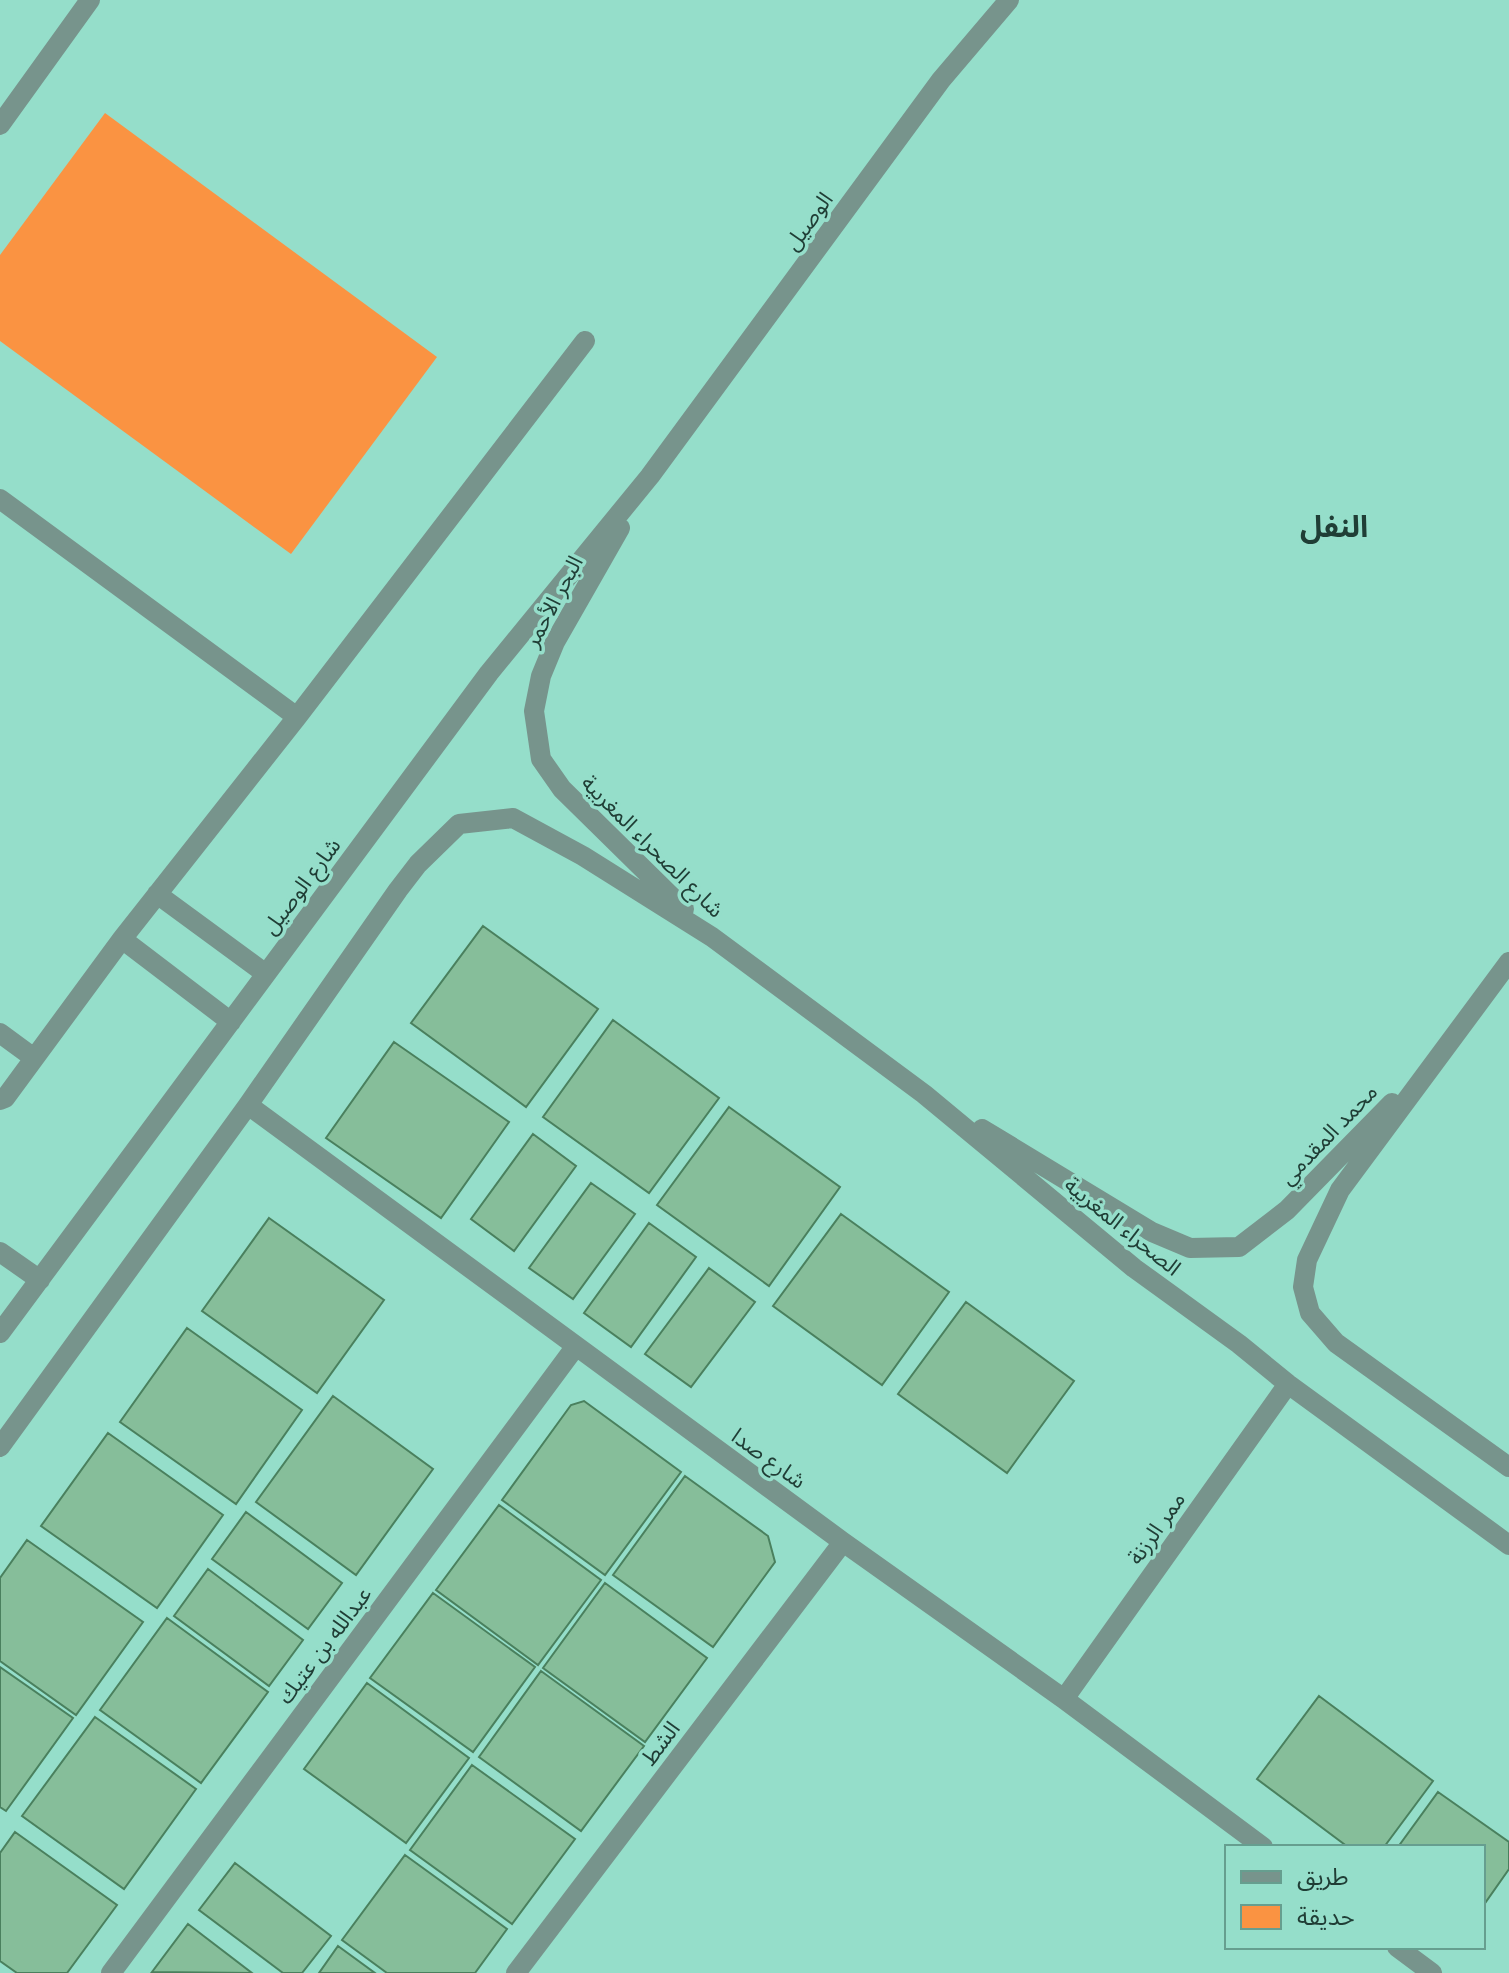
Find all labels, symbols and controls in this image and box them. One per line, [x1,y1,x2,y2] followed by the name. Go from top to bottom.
[776,185,839,256] street label: الوصيل
[1300,505,1368,546] district label: النفل
[515,550,589,652] street label: البحر الأحمر
[574,767,732,925] street label: شارع الصحراء المغربية
[254,831,349,942] street label: شارع الوصيل
[1271,1076,1385,1193] street label: محمد المقدمي
[1059,1169,1188,1282] street label: الصحراء المغربية
[724,1420,813,1497] street label: شارع صدا
[1119,1485,1191,1570] street label: ممر الرزنة
[269,1580,377,1709] street label: عبدالله بن عتيك
[633,1714,686,1771] street label: الشط
[1225,1845,1485,1949] legend
[1297,1859,1349,1892] text: طريق
[1297,1899,1355,1932] text: حديقة

